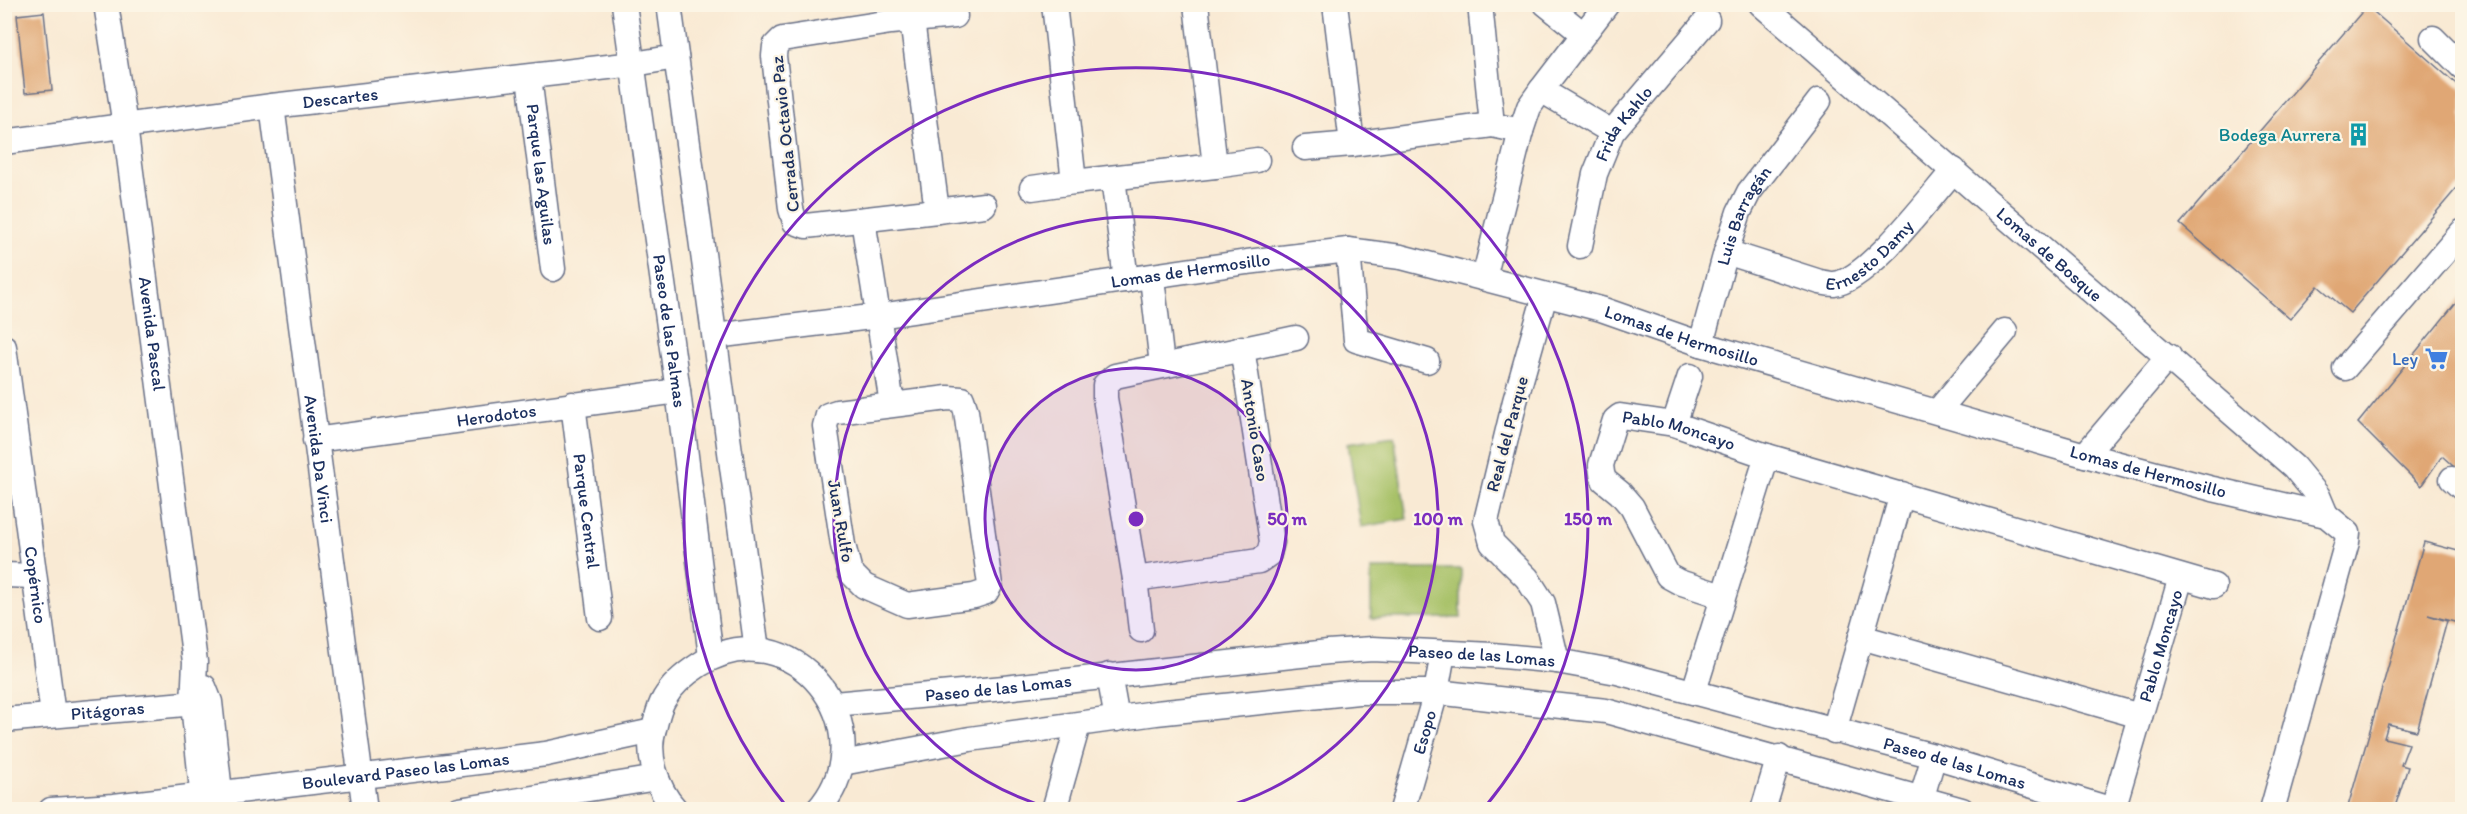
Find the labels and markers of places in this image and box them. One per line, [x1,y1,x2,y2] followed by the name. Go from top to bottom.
[2346,122,2372,148] building icon: Bodega Aurrera
[2219,124,2342,146] place label: Bodega Aurrera
[2423,346,2449,372] supermarket icon: Ley
[2392,348,2419,370] place label: Ley
[1126,509,1146,529] centre of rings

